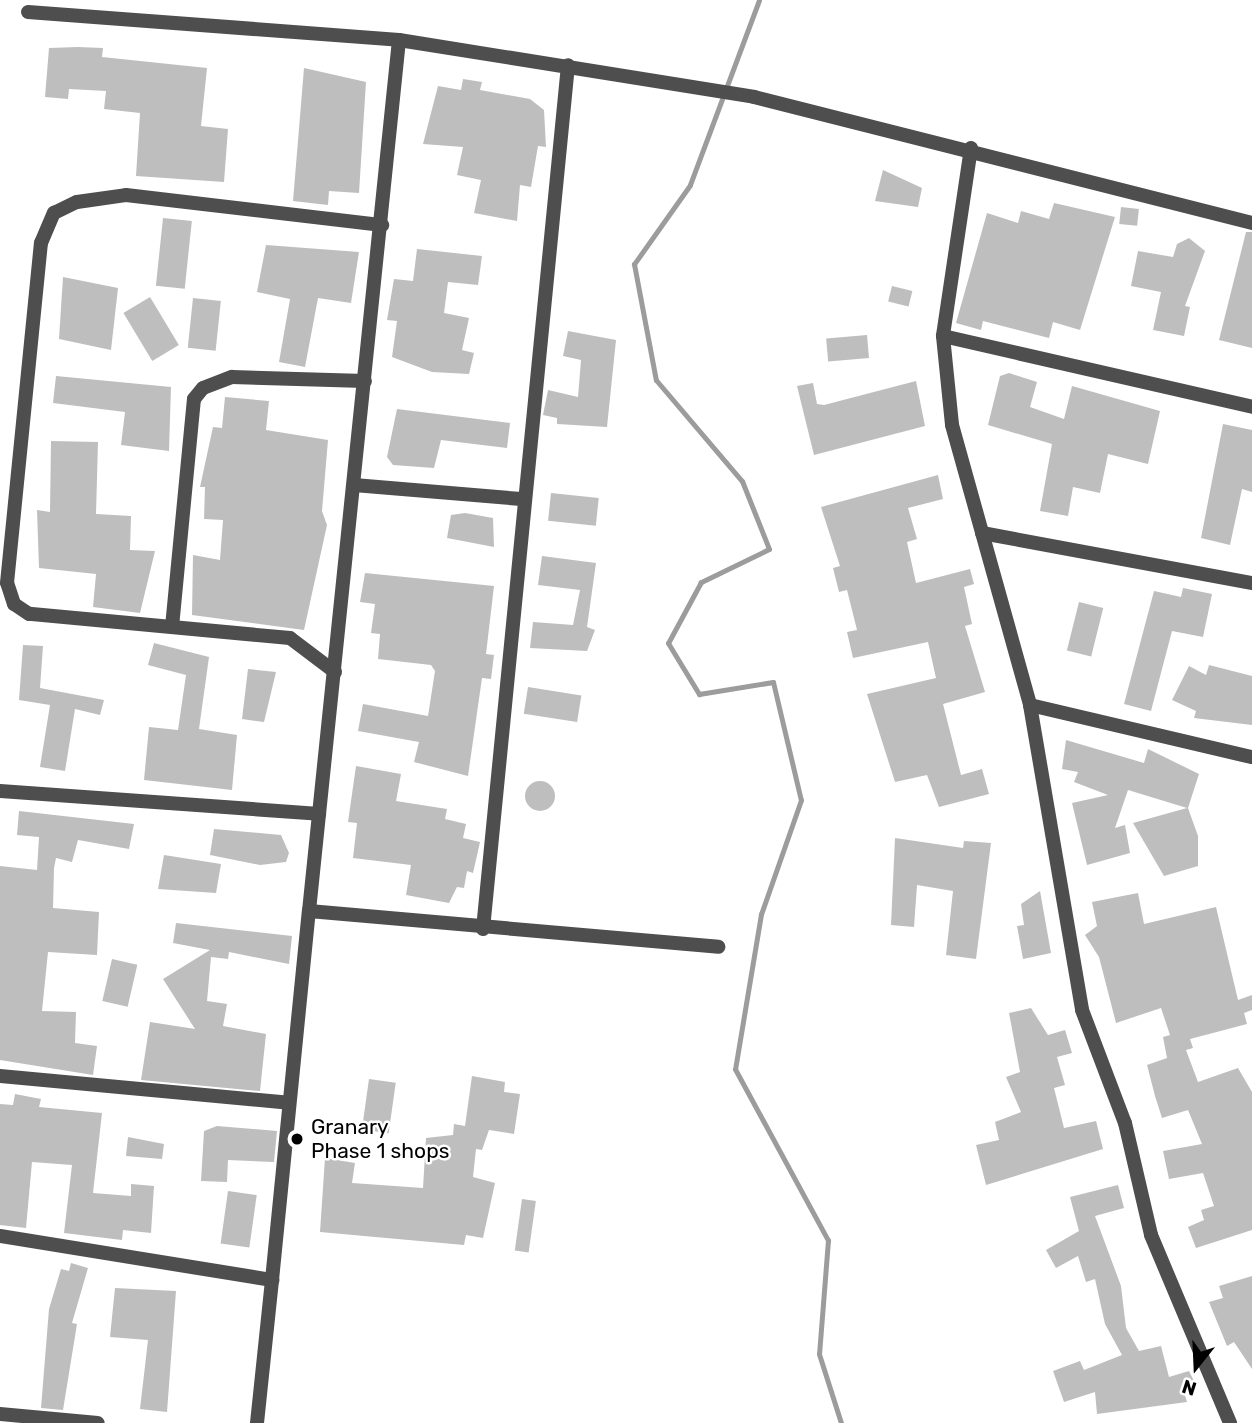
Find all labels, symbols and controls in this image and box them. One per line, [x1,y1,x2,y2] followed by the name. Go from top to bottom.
[311,1114,449,1164] place label: Granary Phase 1 shops
[289,1131,305,1147] marker: Granary Phase 1 shops
[1161,1332,1231,1402] north arrow
[1179,1374,1199,1400] text: N

